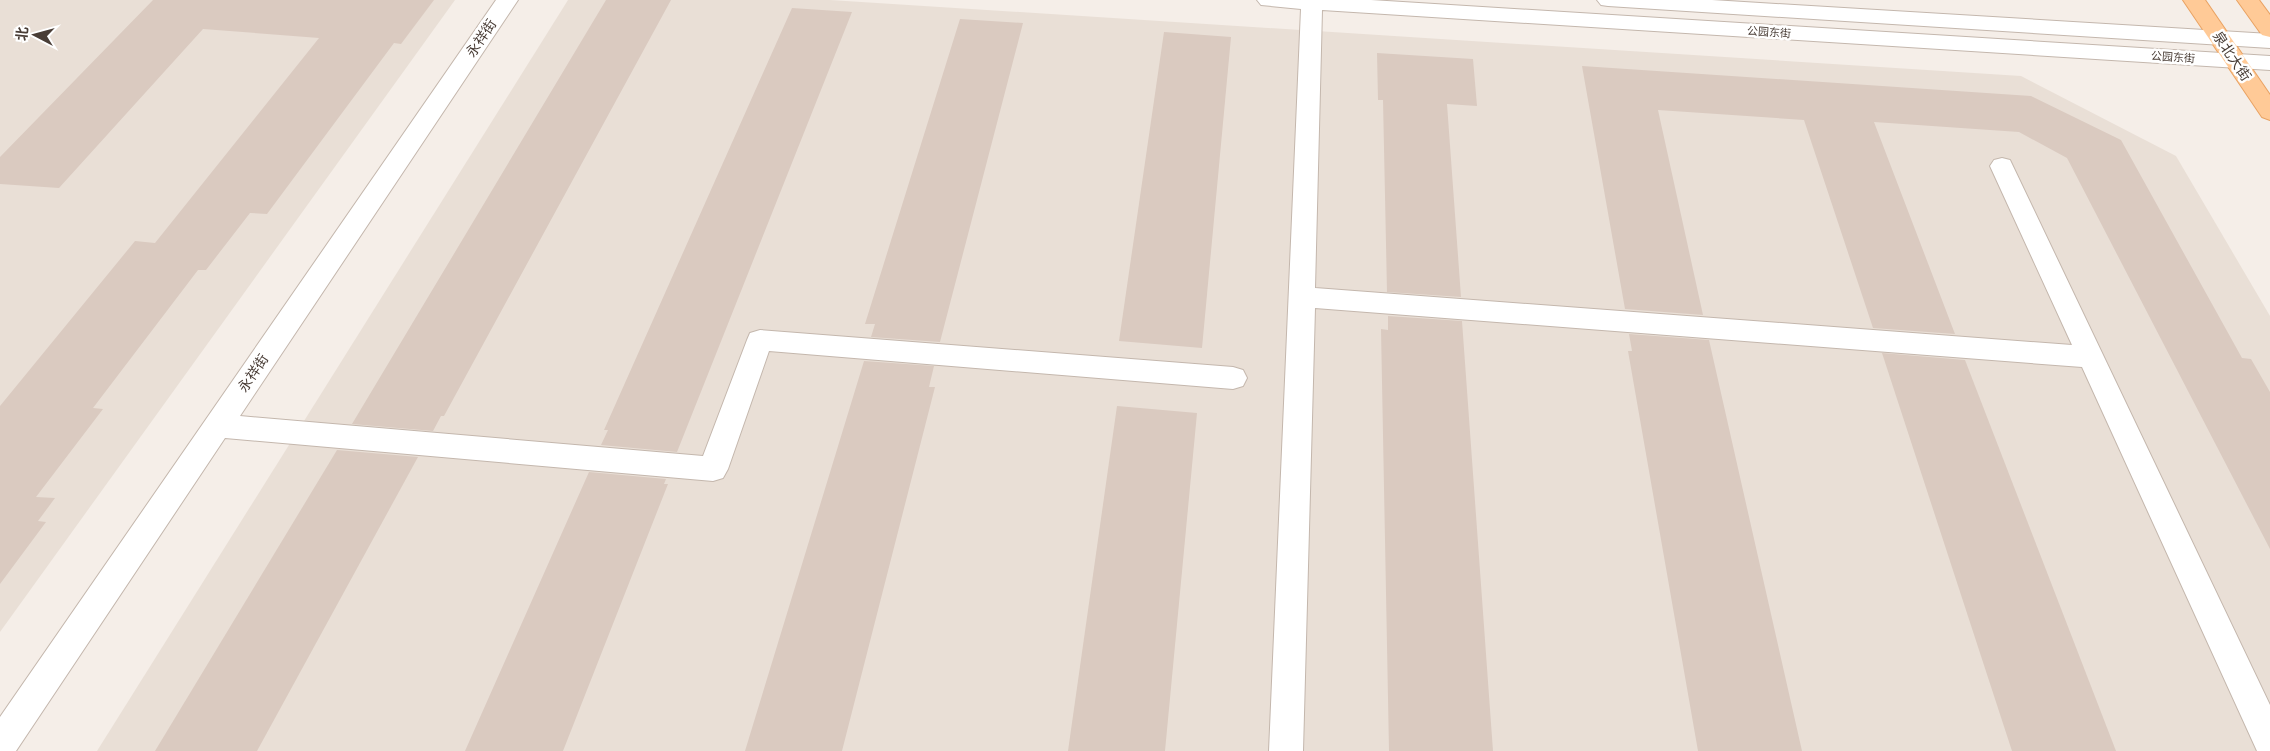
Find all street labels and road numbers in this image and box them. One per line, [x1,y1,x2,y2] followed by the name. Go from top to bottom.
[461,15,501,61] street label: 永祥街
[1746,22,1792,42] street label: 公园东街
[2208,27,2256,85] street label: 泉北大街
[2150,47,2196,67] street label: 公园东街
[233,350,273,396] street label: 永祥街

